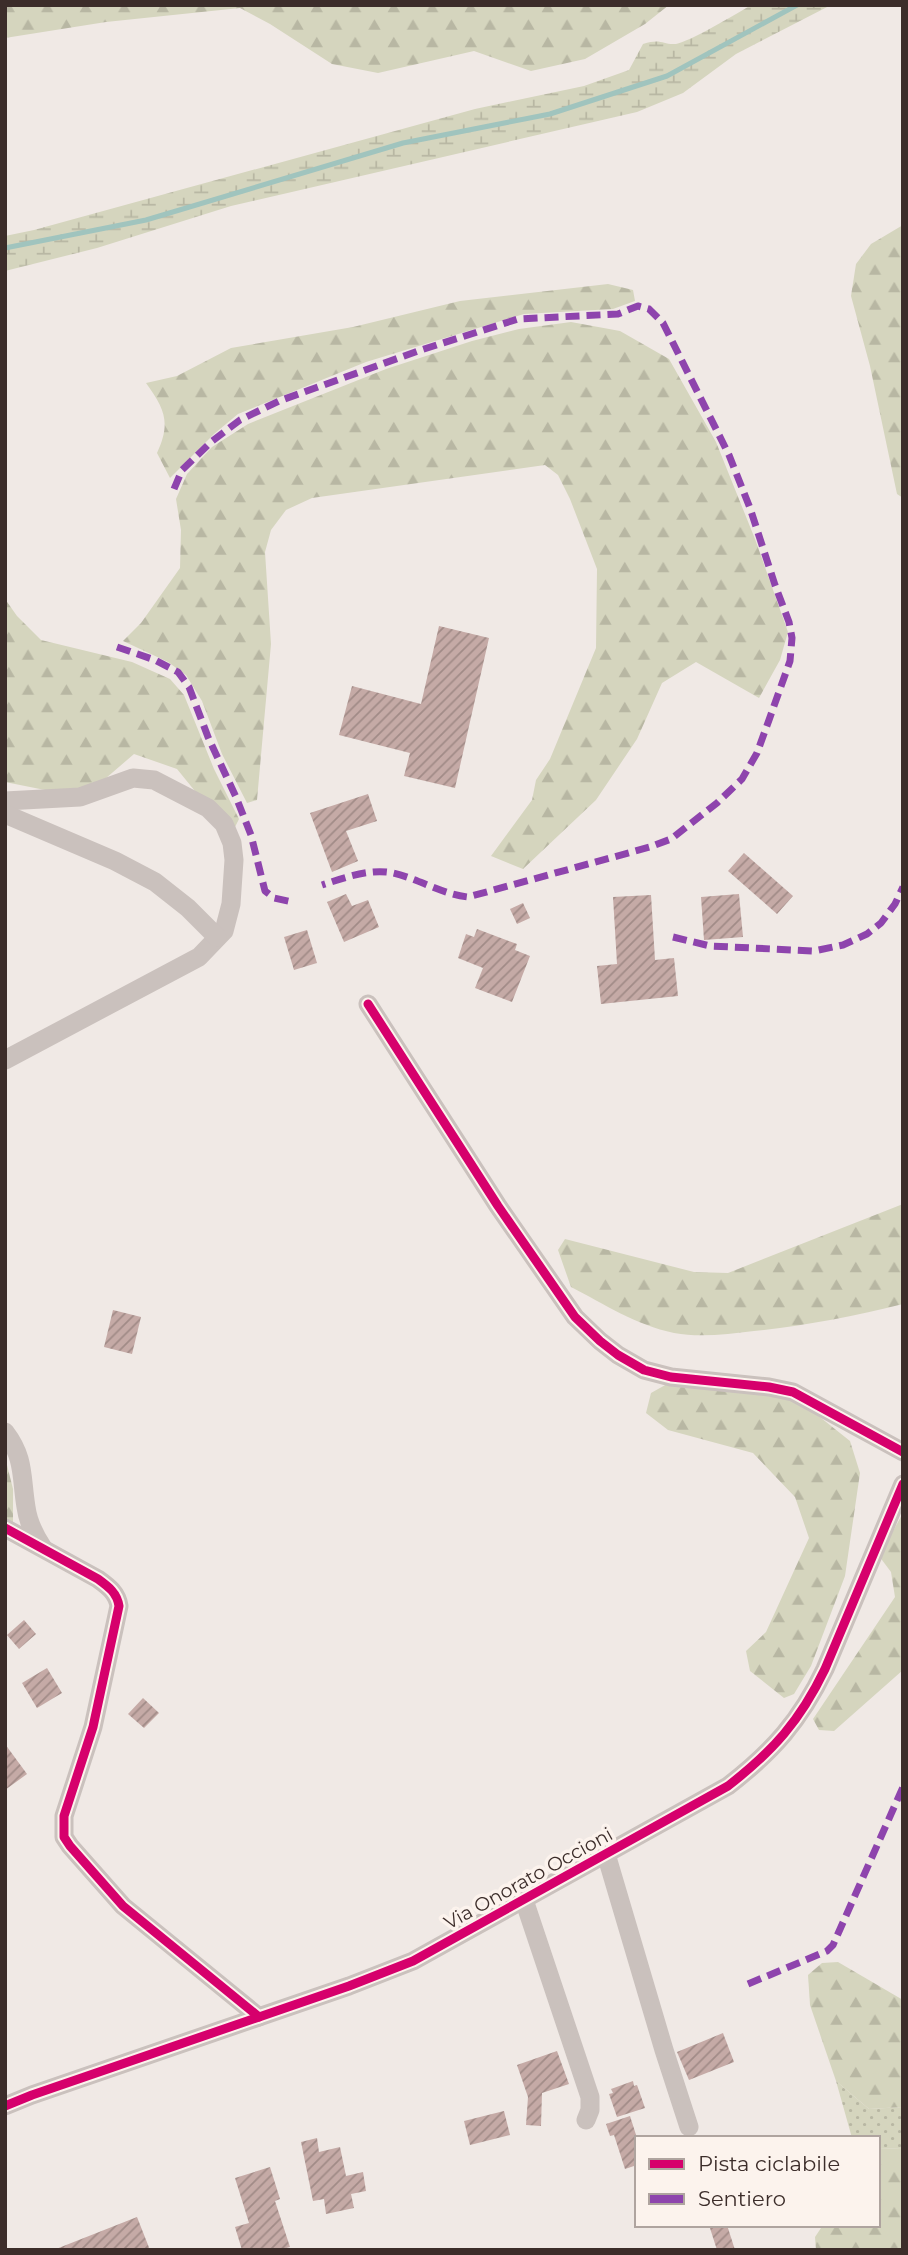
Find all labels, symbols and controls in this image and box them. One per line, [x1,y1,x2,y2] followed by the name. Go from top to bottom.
[440,1823,617,1934] street label: Via Onorato Occioni
[635,2136,880,2227] legend
[698,2151,840,2176] text: Pista ciclabile
[698,2186,786,2211] text: Sentiero

